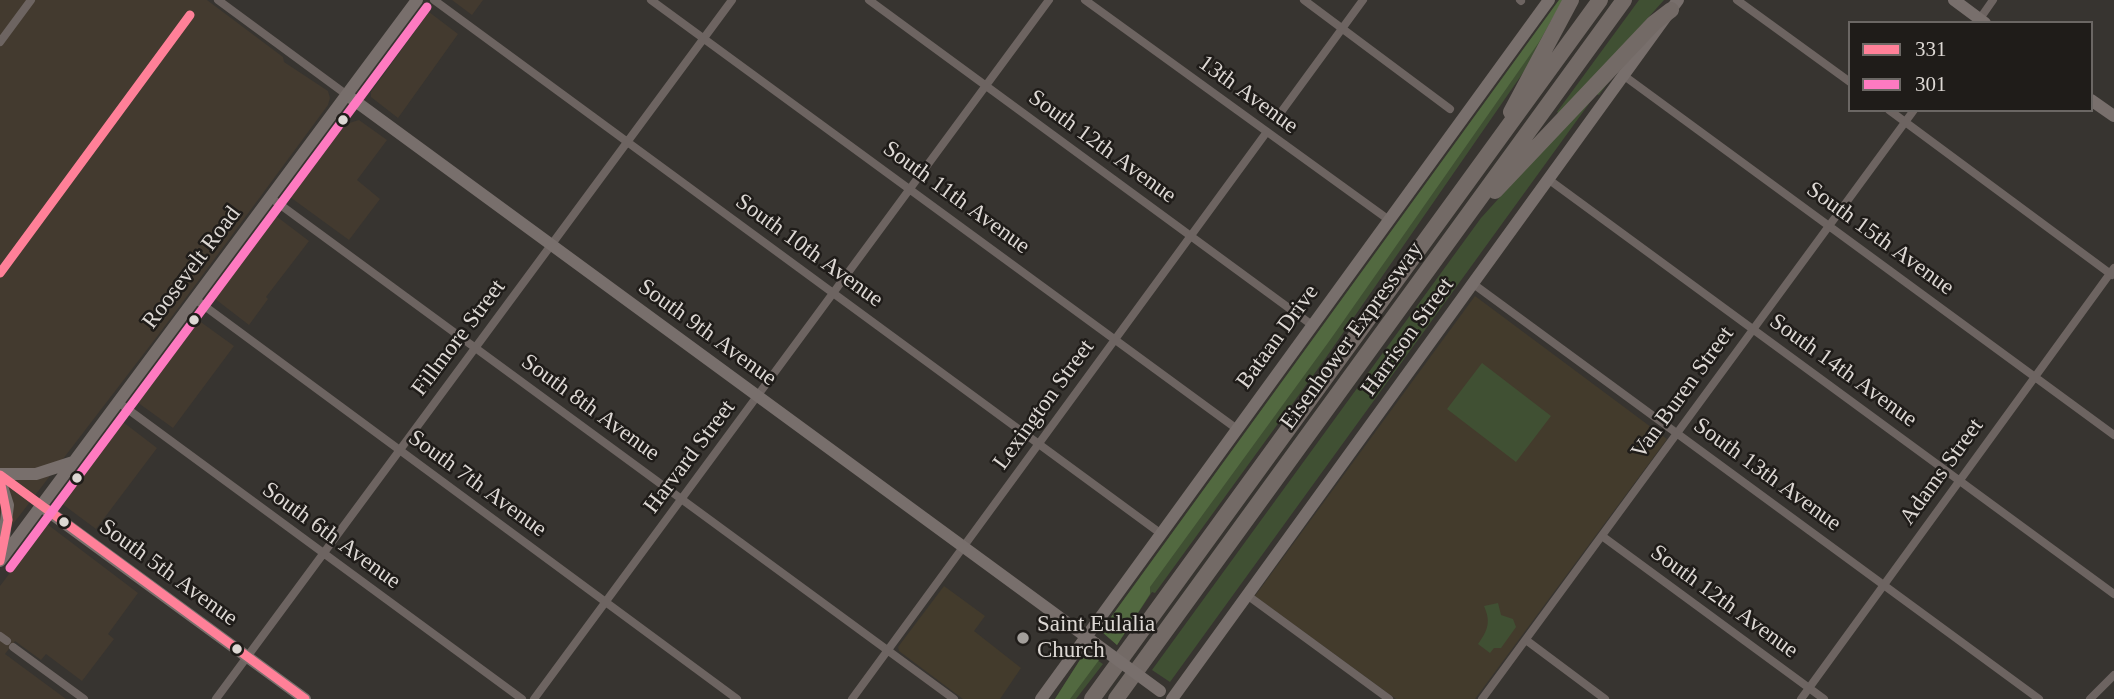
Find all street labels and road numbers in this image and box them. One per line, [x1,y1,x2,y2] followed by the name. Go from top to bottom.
[1193,50,1303,140] street label: 13th Avenue
[1023,84,1181,210] street label: South 12th Avenue
[877,135,1035,261] street label: South 11th Avenue
[1801,176,1959,302] street label: South 15th Avenue
[730,188,888,314] street label: South 10th Avenue
[137,201,247,335] street label: Roosevelt Road
[1275,237,1429,435] street label: Eisenhower Expressway
[1356,272,1460,402] street label: Harrison Street
[406,274,512,402] street label: Fillmore Street
[632,274,782,392] street label: South 9th Avenue
[1231,280,1325,394] street label: Bataan Drive
[1764,308,1922,434] street label: South 14th Avenue
[1626,321,1740,465] street label: Van Buren Street
[988,335,1100,475] street label: Lexington Street
[515,349,665,467] street label: South 8th Avenue
[638,395,742,519] street label: Harvard Street
[1688,412,1846,538] street label: South 13th Avenue
[1894,414,1990,530] street label: Adams Street
[402,425,552,543] street label: South 7th Avenue
[256,477,406,595] street label: South 6th Avenue
[93,514,243,632] street label: South 5th Avenue
[1645,539,1803,665] street label: South 12th Avenue

